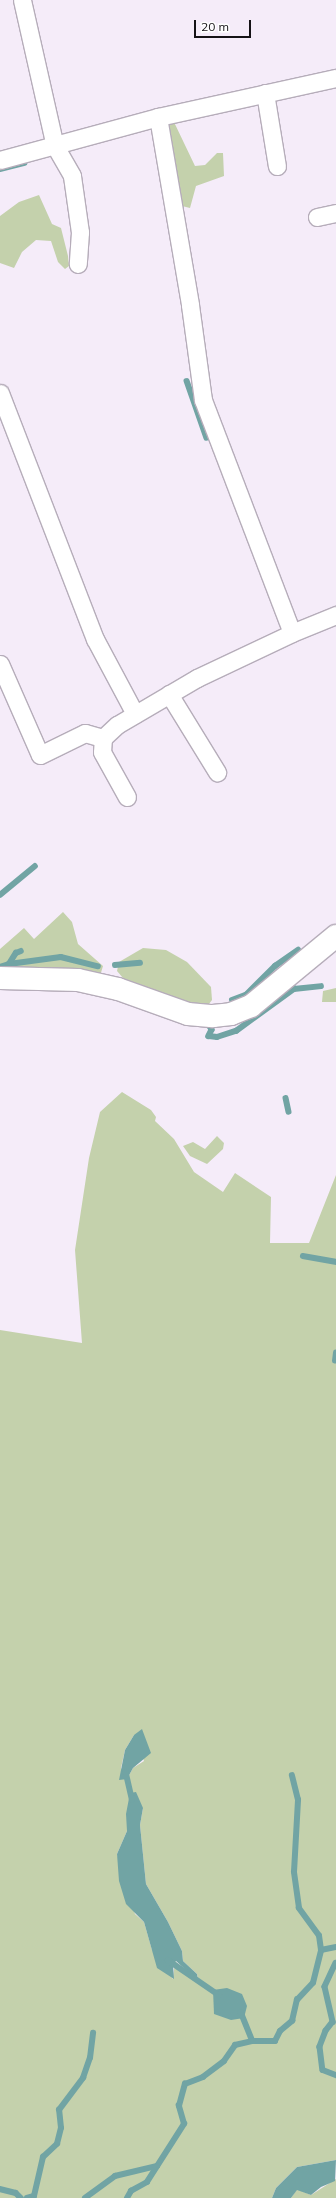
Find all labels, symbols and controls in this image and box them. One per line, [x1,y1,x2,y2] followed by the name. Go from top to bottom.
[196,12,253,38] scale bar
[201,19,229,34] text: 20 m

